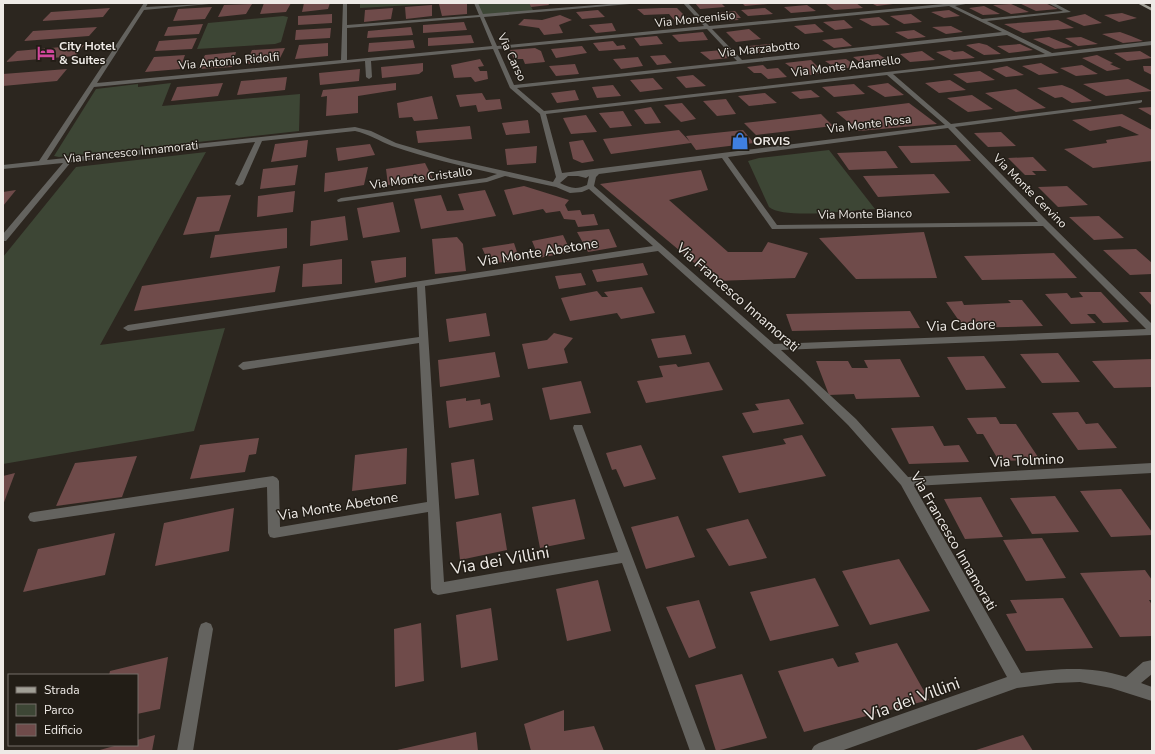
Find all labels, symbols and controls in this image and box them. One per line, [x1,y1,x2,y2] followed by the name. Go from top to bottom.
[653,7,736,31] street label: Via Moncenisio
[493,29,530,84] street label: Via Carso
[717,37,801,61] street label: Via Marzabotto
[59,38,116,68] place label: City Hotel & Suites
[36,43,56,63] hotel icon: City Hotel & Suites
[177,49,280,73] street label: Via Antonio Ridolfi
[789,51,902,81] street label: Via Monte Adamello
[825,111,912,137] street label: Via Monte Rosa
[730,131,750,151] shop icon: ORVIS
[753,133,790,149] place label: ORVIS
[62,137,199,167] street label: Via Francesco Innamorati
[989,150,1071,232] street label: Via Monte Cervino
[368,163,473,193] street label: Via Monte Cristallo
[817,205,912,223] street label: Via Monte Bianco
[476,234,599,272] street label: Via Monte Abetone
[671,238,803,356] street label: Via Francesco Innamorati
[925,315,996,336] street label: Via Cadore
[988,449,1065,472] street label: Via Tolmino
[906,468,1001,614] street label: Via Francesco Innamorati
[276,488,399,526] street label: Via Monte Abetone
[448,541,551,581] street label: Via dei Villini
[861,672,963,728] street label: Via dei Villini
[8,674,138,746] legend
[44,682,80,698] text: Strada
[44,702,74,718] text: Parco
[44,722,83,738] text: Edificio

